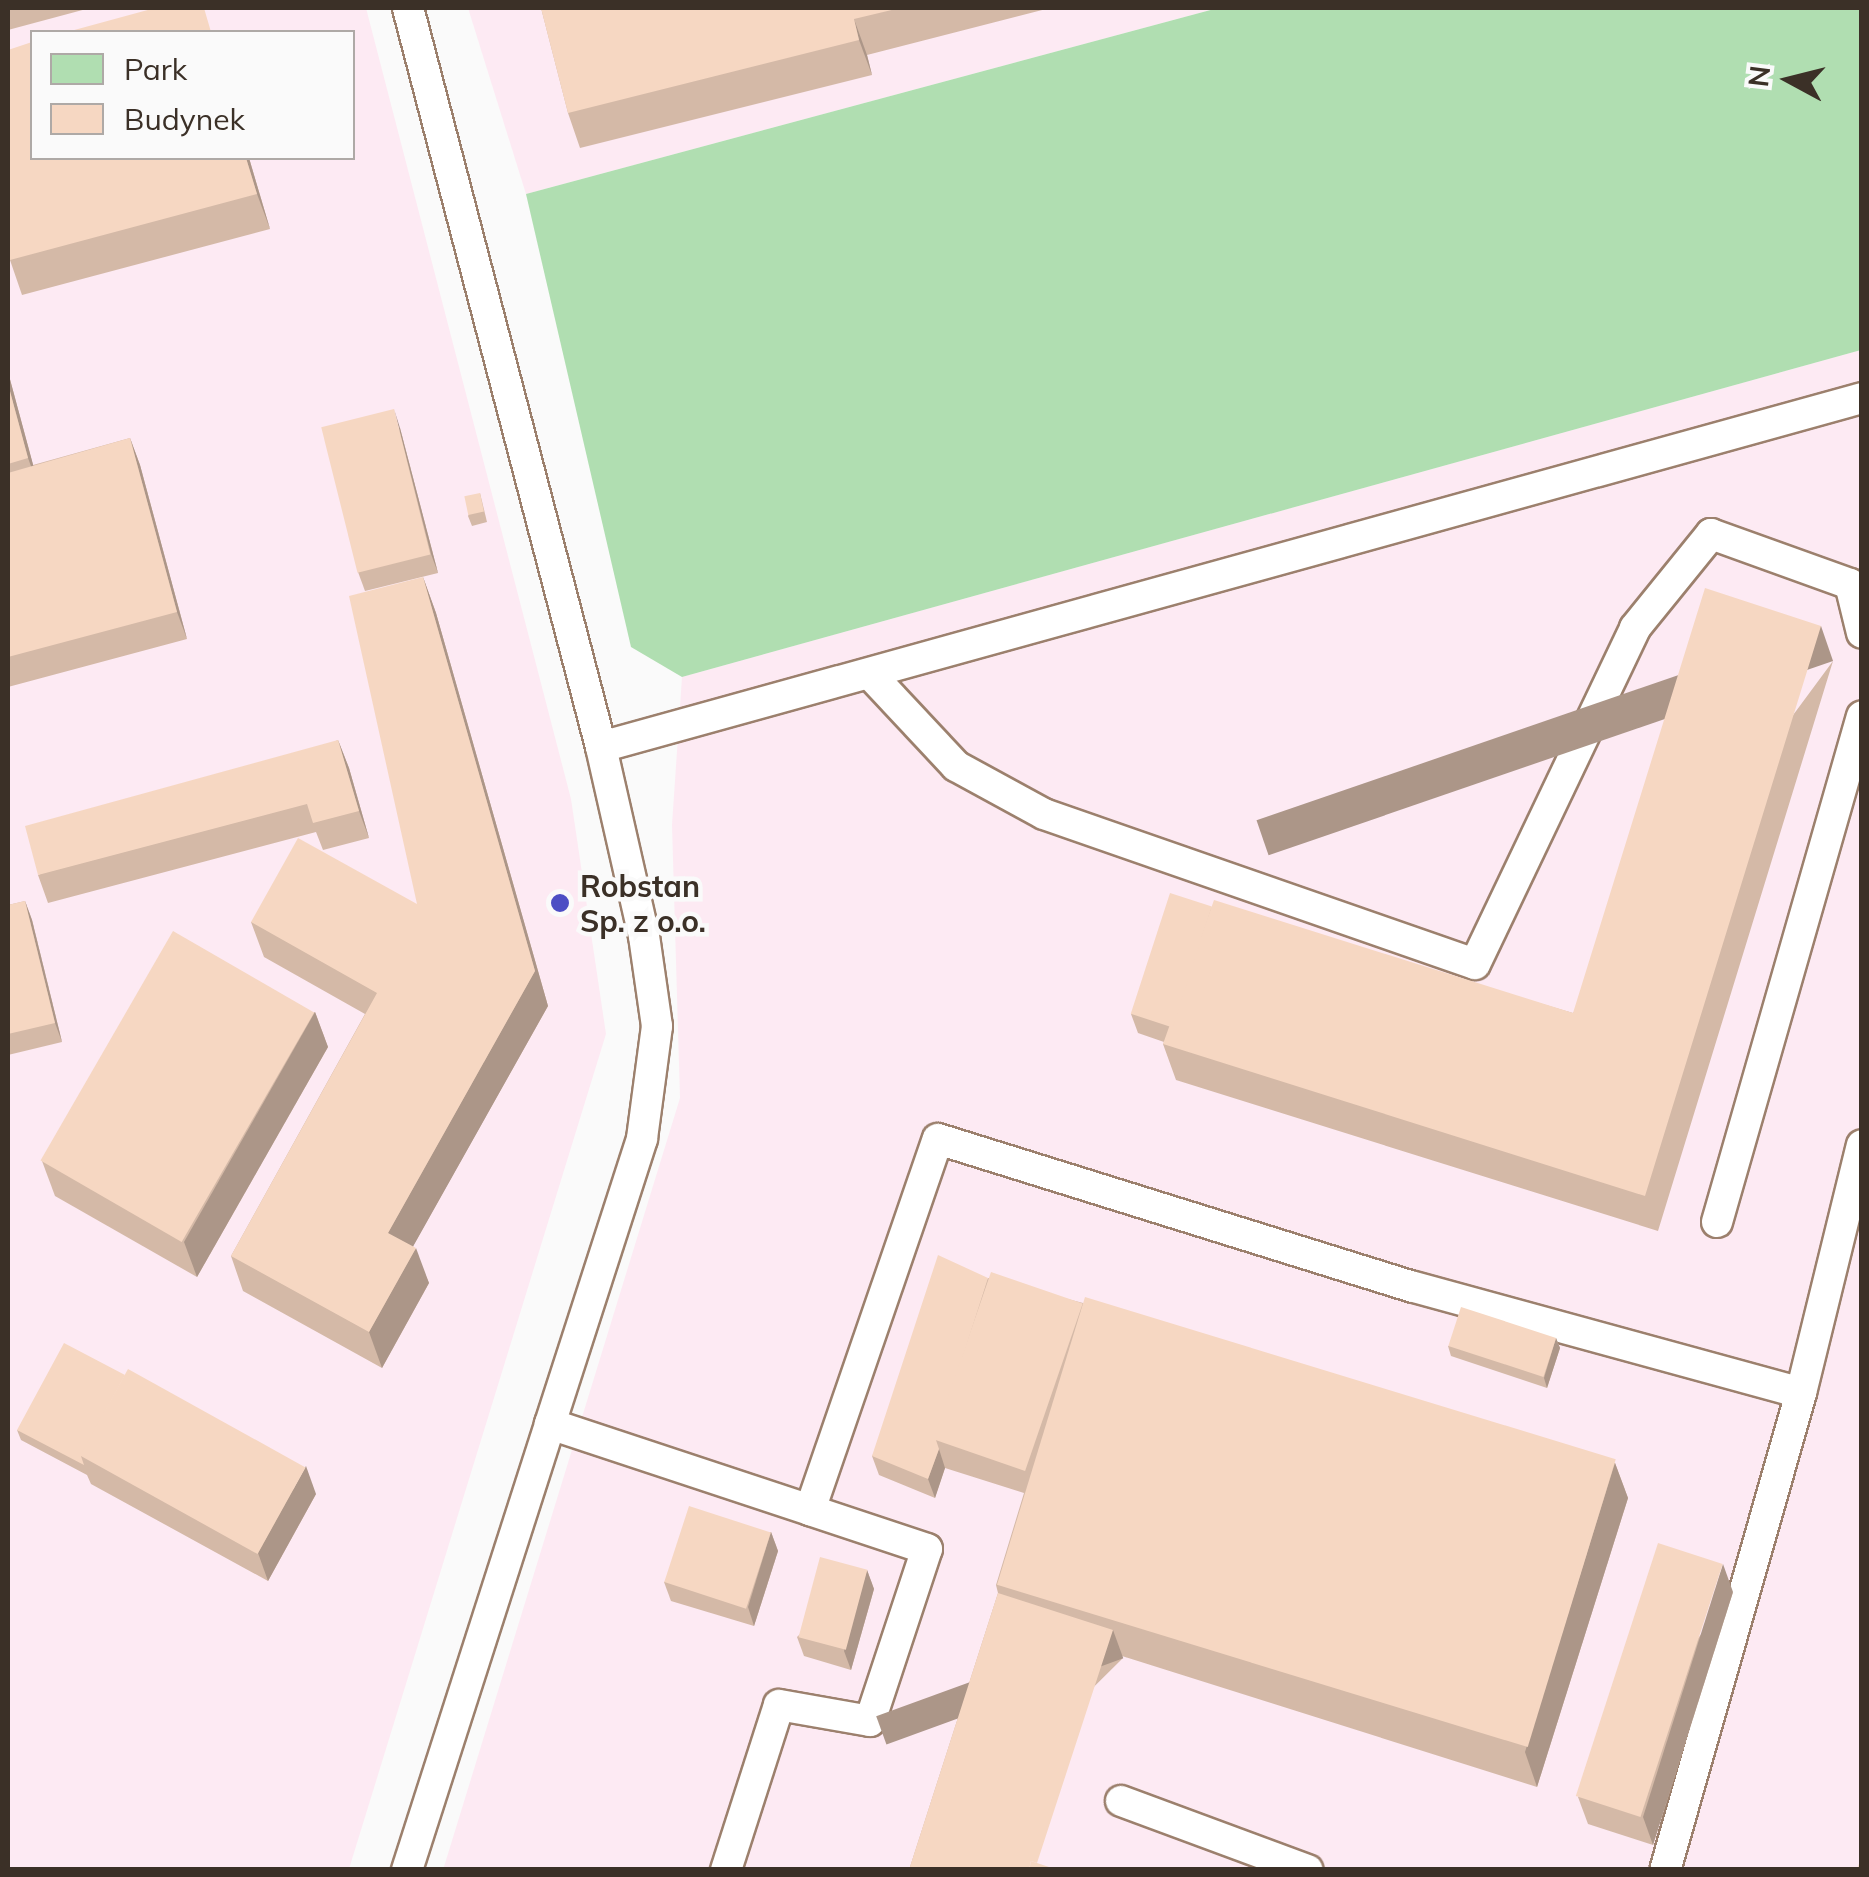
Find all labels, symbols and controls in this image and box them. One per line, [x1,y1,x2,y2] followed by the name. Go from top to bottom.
[30,30,355,160] legend
[1739,30,1839,130] north arrow
[124,50,187,88] text: Park
[1740,64,1777,89] text: N
[124,100,245,138] text: Budynek
[580,868,706,938] place label: Robstan Sp. z o.o.
[549,892,571,914] marker: Robstan Sp. z o.o.

